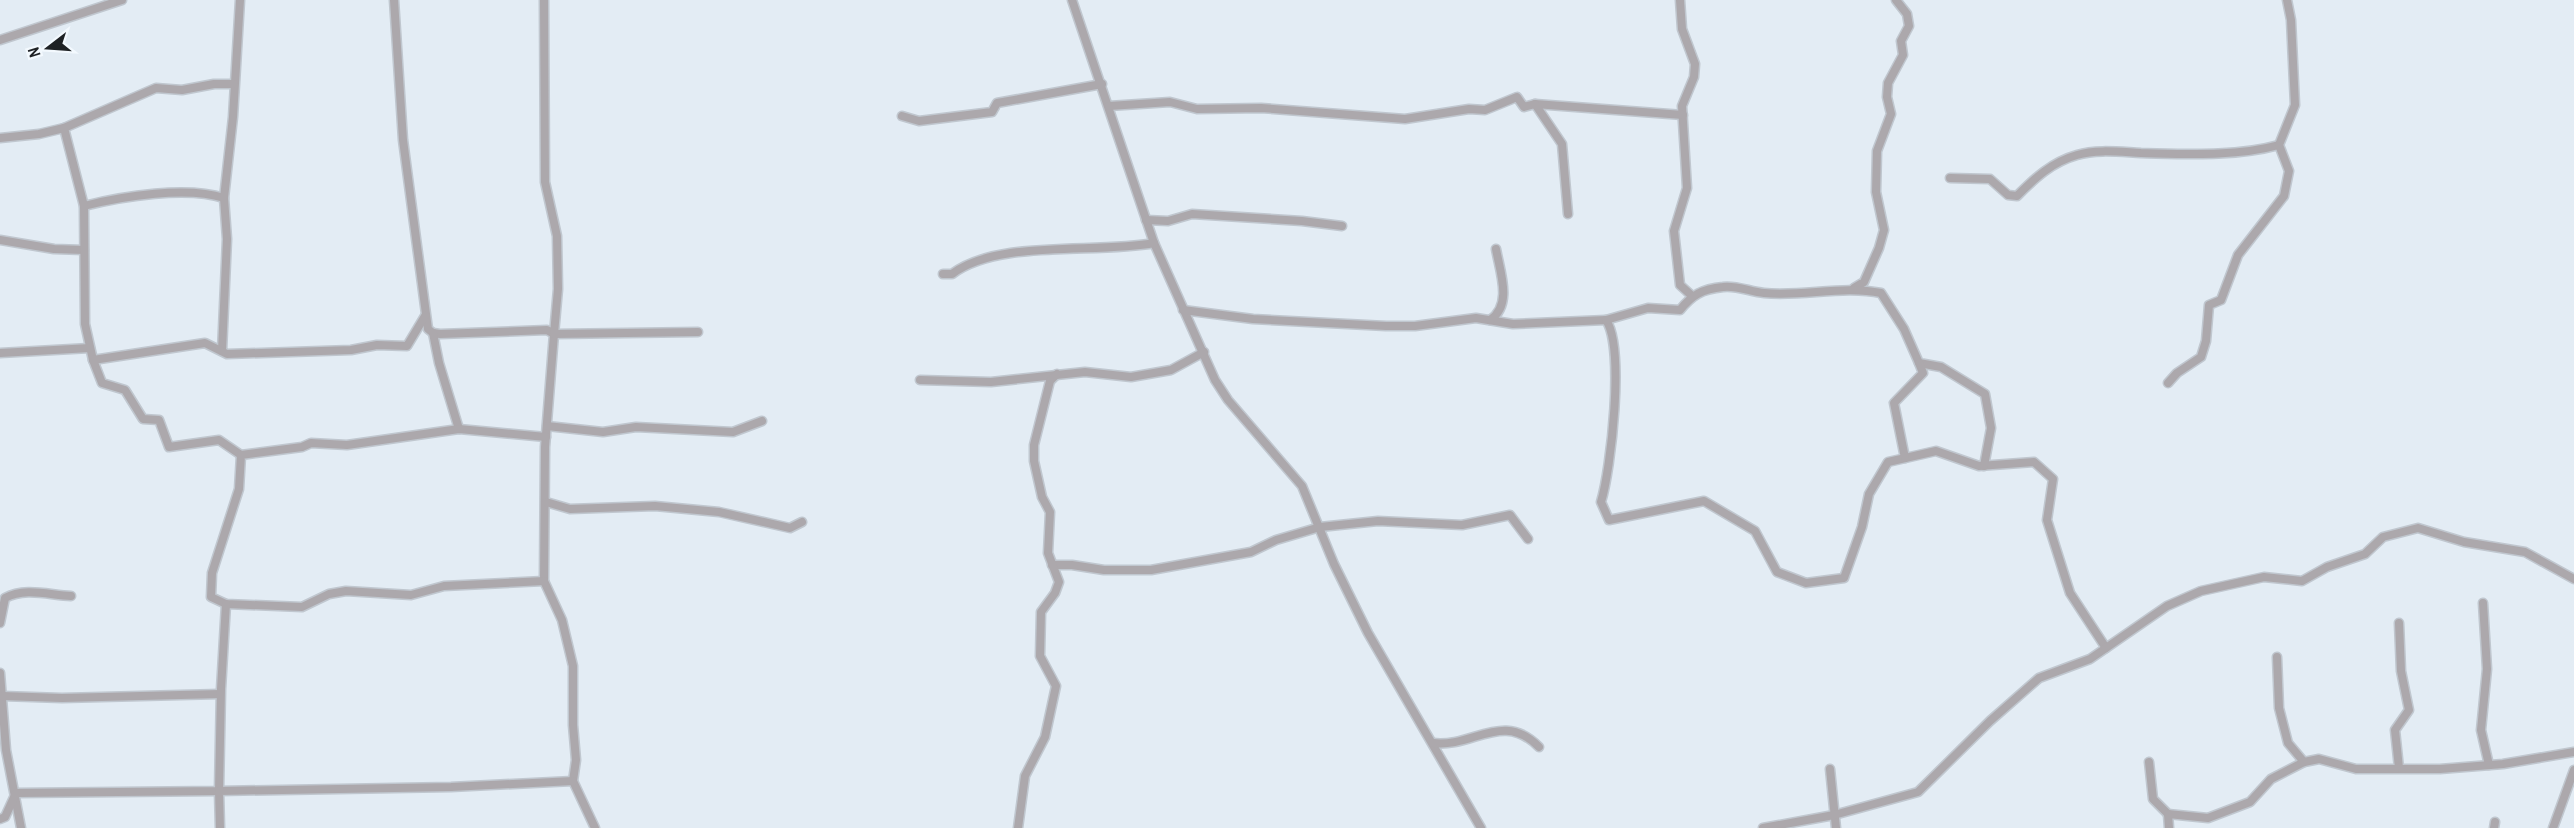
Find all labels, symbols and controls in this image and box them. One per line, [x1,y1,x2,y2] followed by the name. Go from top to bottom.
[18,18,78,78] north arrow
[22,45,46,60] text: N

